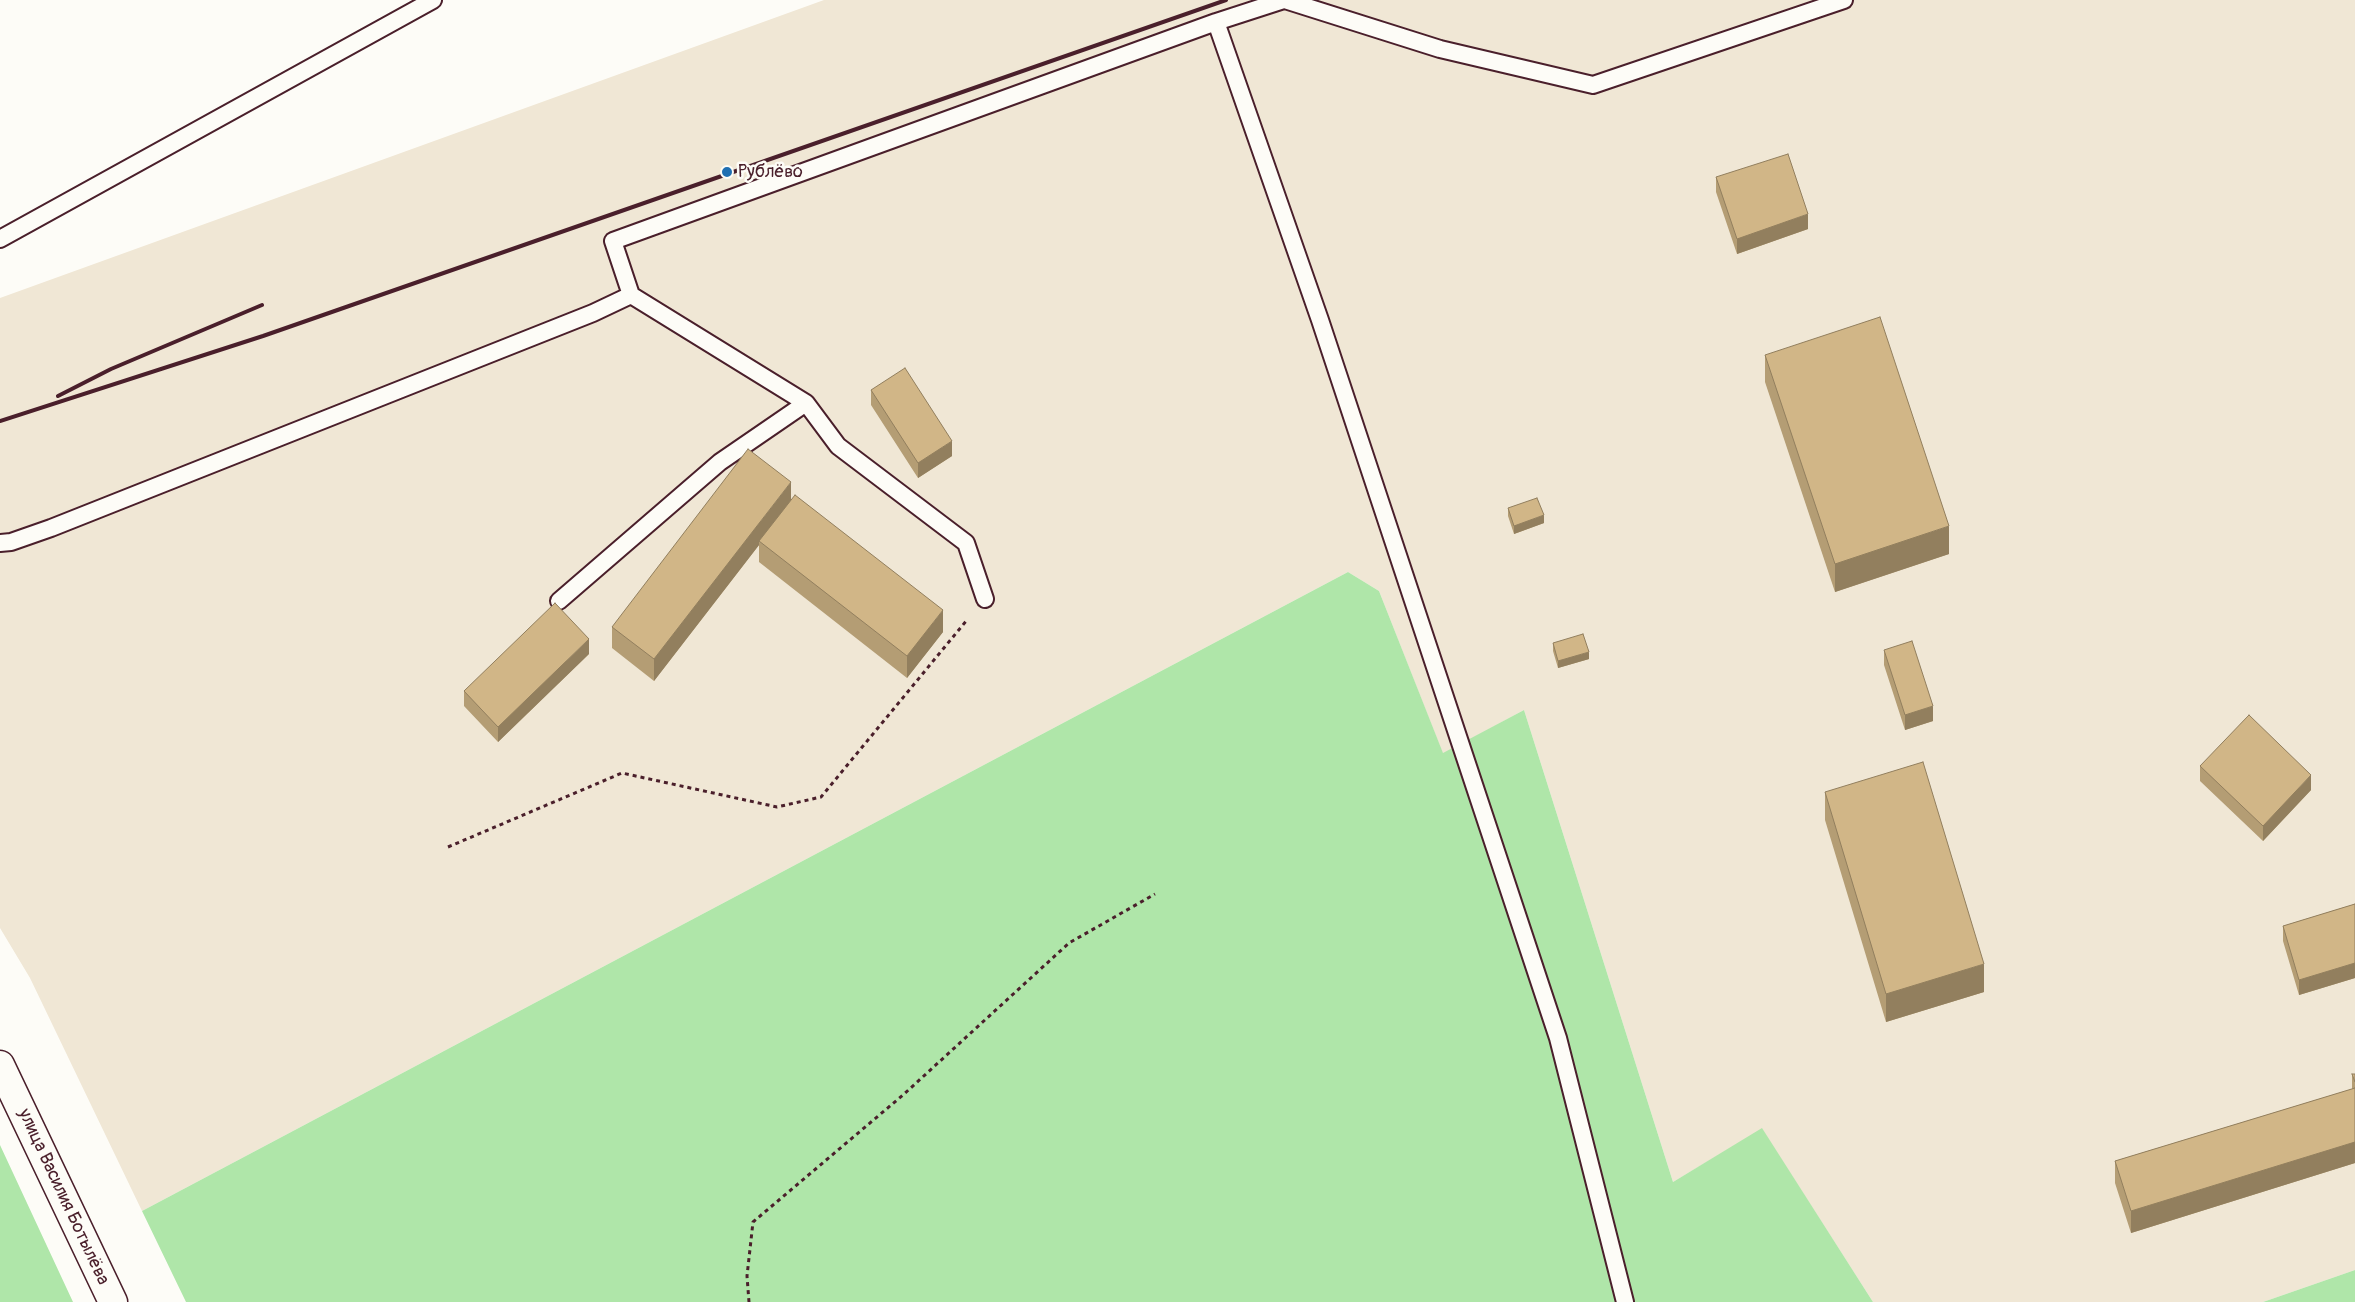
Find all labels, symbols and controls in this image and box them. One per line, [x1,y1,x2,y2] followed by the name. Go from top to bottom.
[738,161,803,183] place label: Рублёво
[720,165,734,179] marker: Рублёво
[13,1106,113,1288] street label: улица Василия Ботылёва

